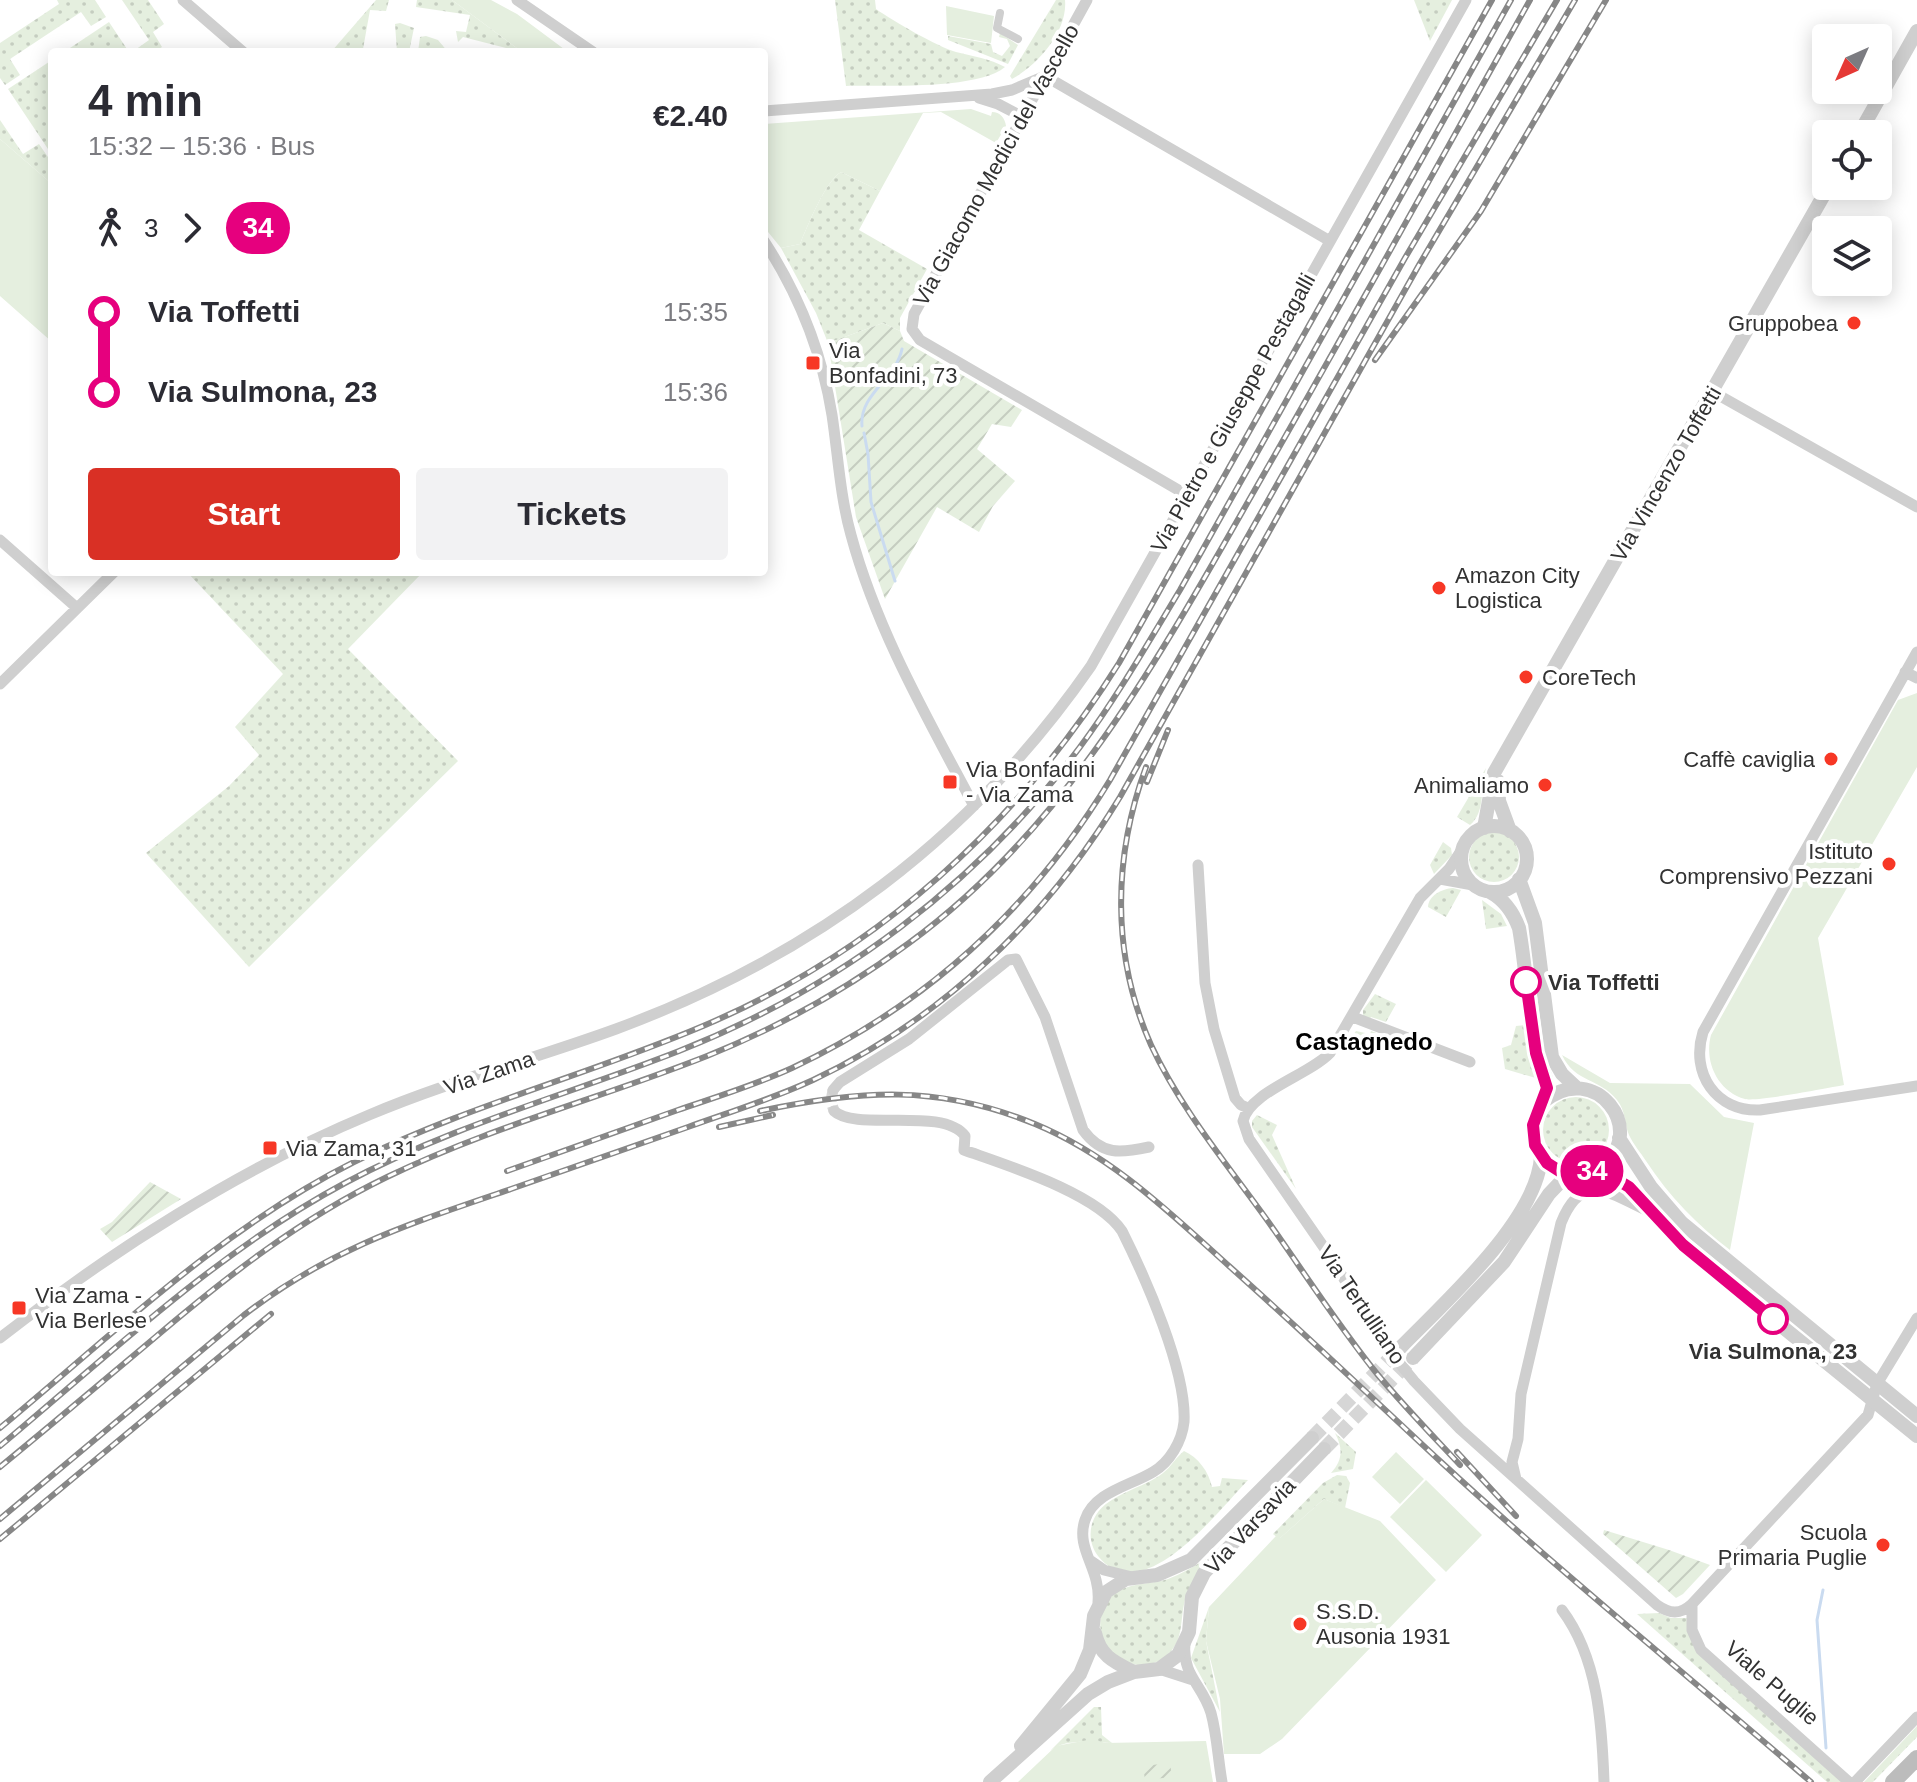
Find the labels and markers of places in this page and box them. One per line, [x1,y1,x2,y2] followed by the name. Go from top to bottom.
[1728,311,1839,336] place label: Gruppobea
[1845,314,1863,332] marker: Gruppobea
[829,338,957,388] place label: Via Bonfadini, 73
[804,354,822,372] marker: Via Bonfadini, 73
[1455,563,1580,613] place label: Amazon City Logistica
[1430,579,1448,597] marker: Amazon City Logistica
[1542,665,1636,690] place label: CoreTech
[1517,668,1535,686] marker: CoreTech
[1683,747,1816,772] place label: Caffè caviglia
[1822,750,1840,768] marker: Caffè caviglia
[966,757,1095,807] place label: Via Bonfadini - Via Zama
[941,773,959,791] marker: Via Bonfadini - Via Zama
[1414,773,1529,798] place label: Animaliamo
[1536,776,1554,794] marker: Animaliamo
[1659,839,1873,889] place label: Istituto Comprensivo Pezzani
[1880,855,1898,873] marker: Istituto Comprensivo Pezzani
[1511,967,1541,997] marker: Via Toffetti
[1548,970,1660,995] place label: Via Toffetti
[286,1136,416,1161] place label: Via Zama, 31
[261,1139,279,1157] marker: Via Zama, 31
[35,1283,147,1333] place label: Via Zama - Via Berlese
[10,1299,28,1317] marker: Via Zama - Via Berlese
[1758,1304,1788,1334] marker: Via Sulmona, 23
[1689,1339,1857,1364] place label: Via Sulmona, 23
[1718,1520,1868,1570] place label: Scuola Primaria Puglie
[1874,1536,1892,1554] marker: Scuola Primaria Puglie
[1316,1599,1451,1649] place label: S.S.D. Ausonia 1931
[1291,1615,1309,1633] marker: S.S.D. Ausonia 1931

